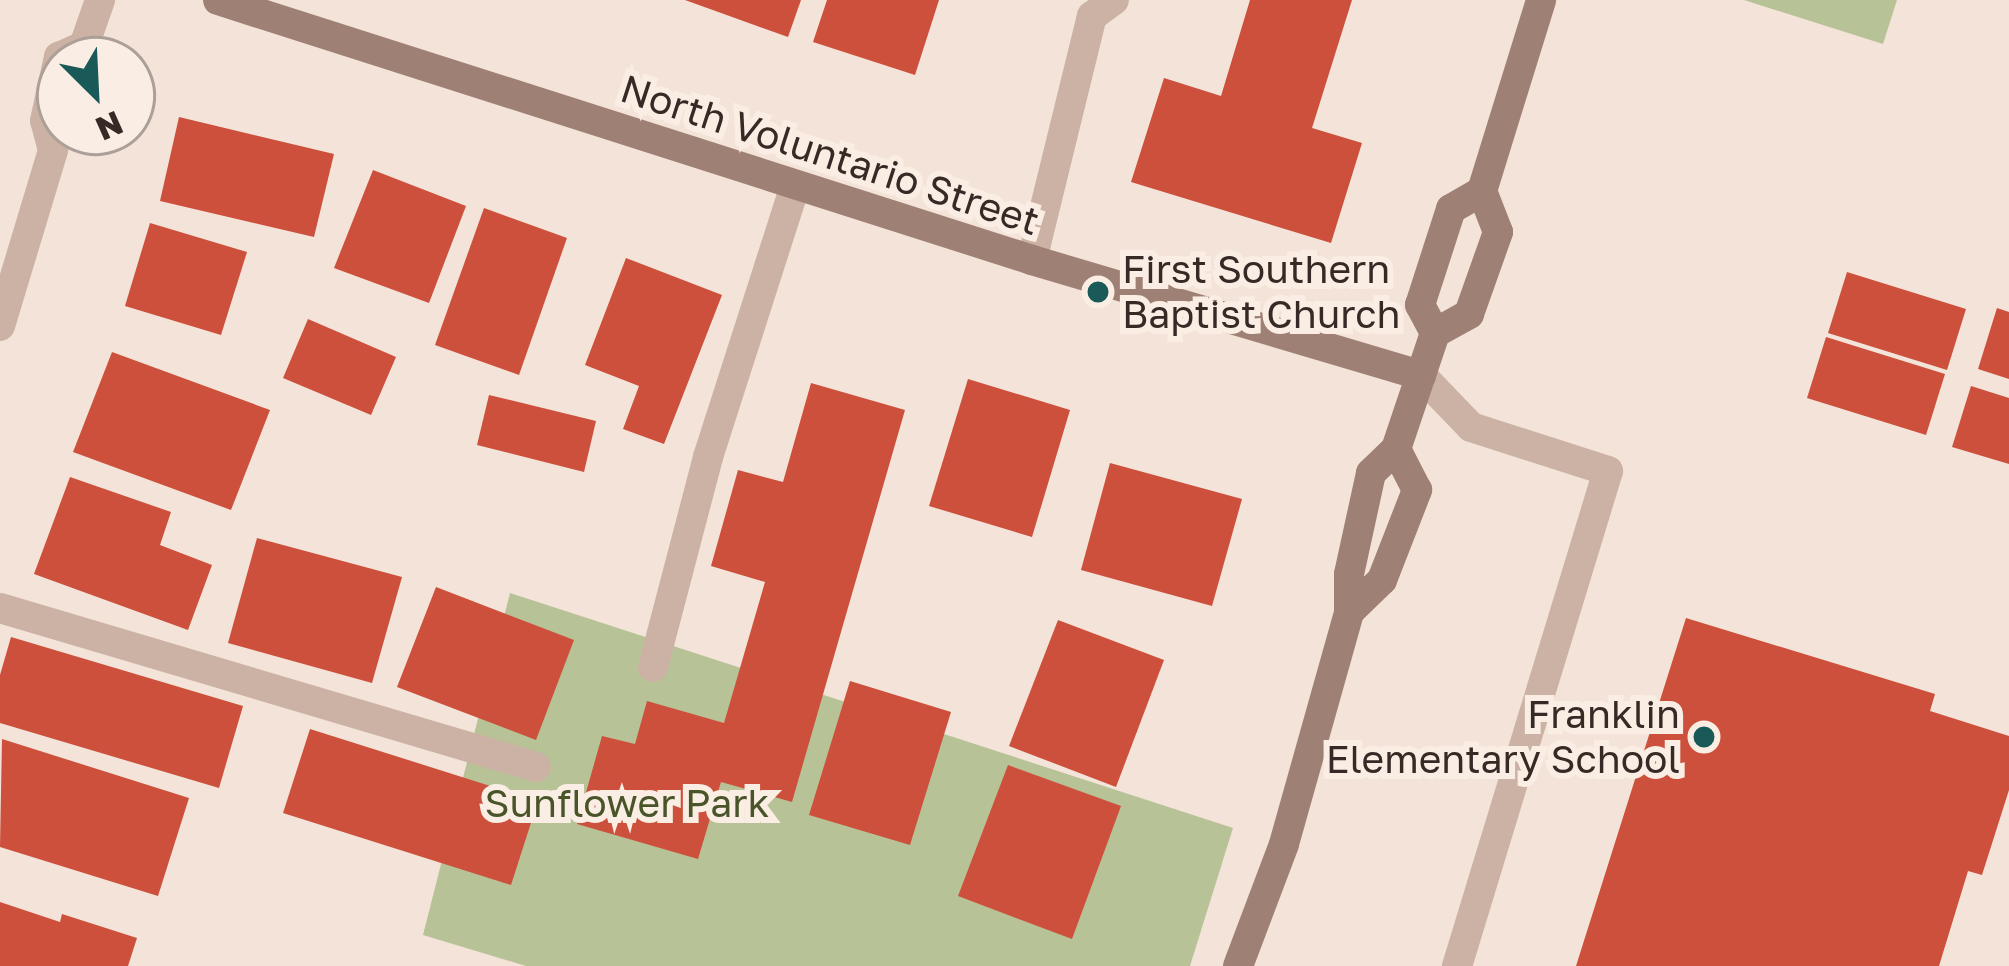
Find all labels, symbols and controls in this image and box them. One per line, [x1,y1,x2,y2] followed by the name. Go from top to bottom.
[36,36,156,156] north arrow
[615,65,1045,245] street label: North Voluntario Street
[90,104,129,150] text: N
[1122,247,1400,338] place label: First Southern Baptist Church
[1085,279,1111,305] marker: First Southern Baptist Church
[1326,692,1680,783] place label: Franklin Elementary School
[1691,724,1717,750] marker: Franklin Elementary School
[484,780,770,826] park label: Sunflower Park

